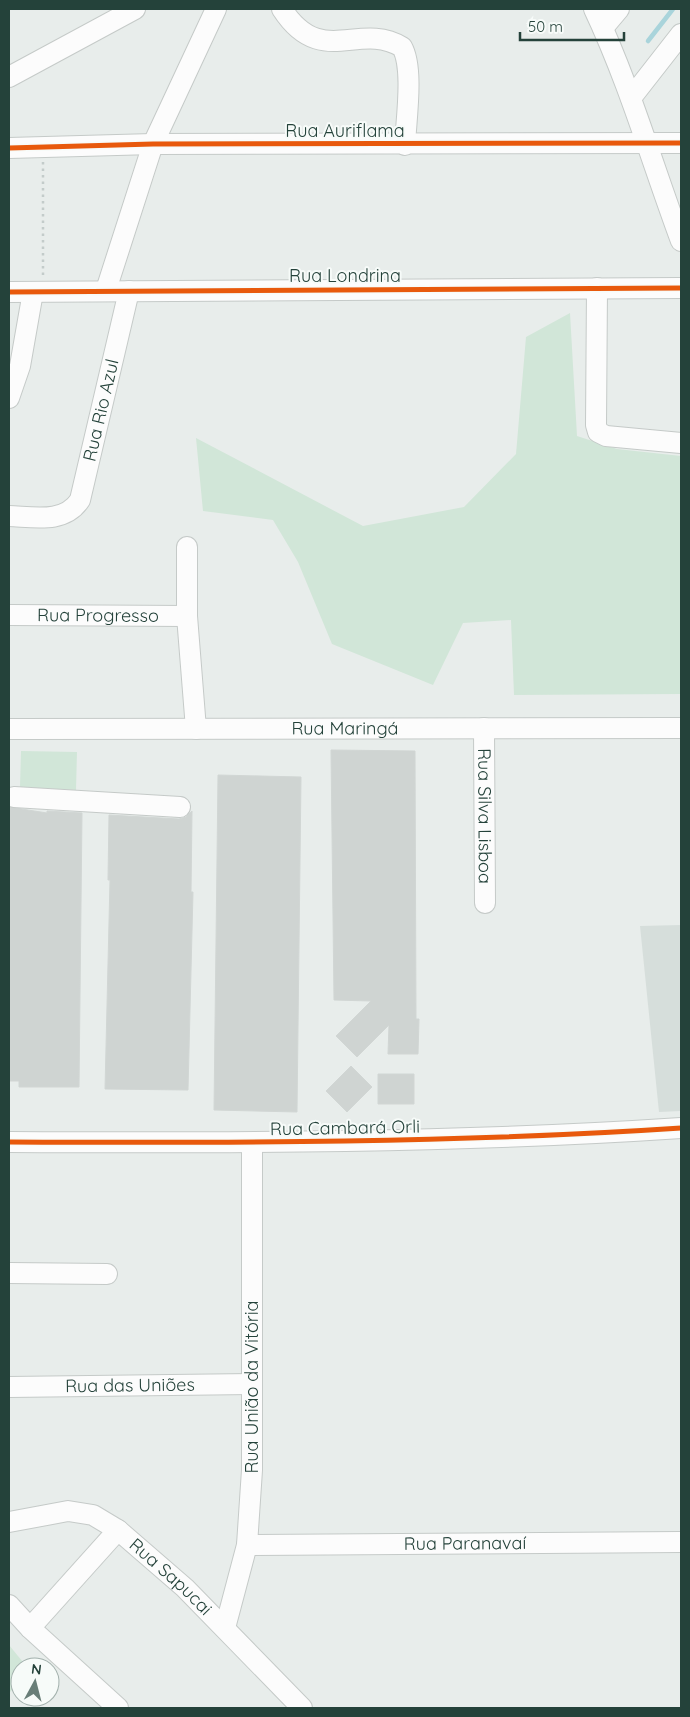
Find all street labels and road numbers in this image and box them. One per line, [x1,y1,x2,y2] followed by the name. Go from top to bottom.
[285,119,405,142] street label: Rua Auriflama
[289,264,401,287] street label: Rua Londrina
[77,357,124,464] street label: Rua Rio Azul
[37,603,159,627] street label: Rua Progresso
[291,716,399,740] street label: Rua Maringá
[473,748,497,884] street label: Rua Silva Lisboa
[270,1115,420,1140] street label: Rua Cambará Orli
[240,1300,263,1474] street label: Rua União da Vitória
[65,1373,195,1397] street label: Rua das Uniões
[404,1531,526,1555] street label: Rua Paranavaí
[125,1533,217,1620] street label: Rua Sapucai

